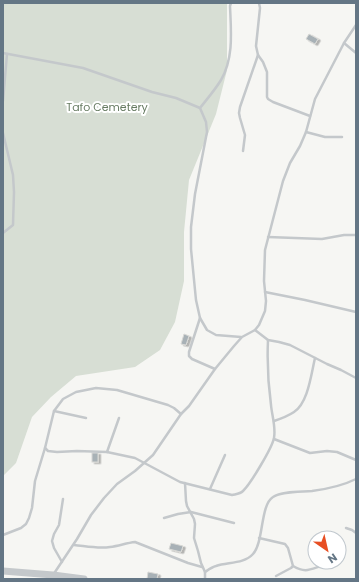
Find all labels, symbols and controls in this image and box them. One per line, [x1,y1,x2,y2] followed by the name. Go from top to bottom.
[66,99,149,115] park label: Tafo Cemetery
[307,530,347,570] north arrow
[325,549,340,567] text: N

